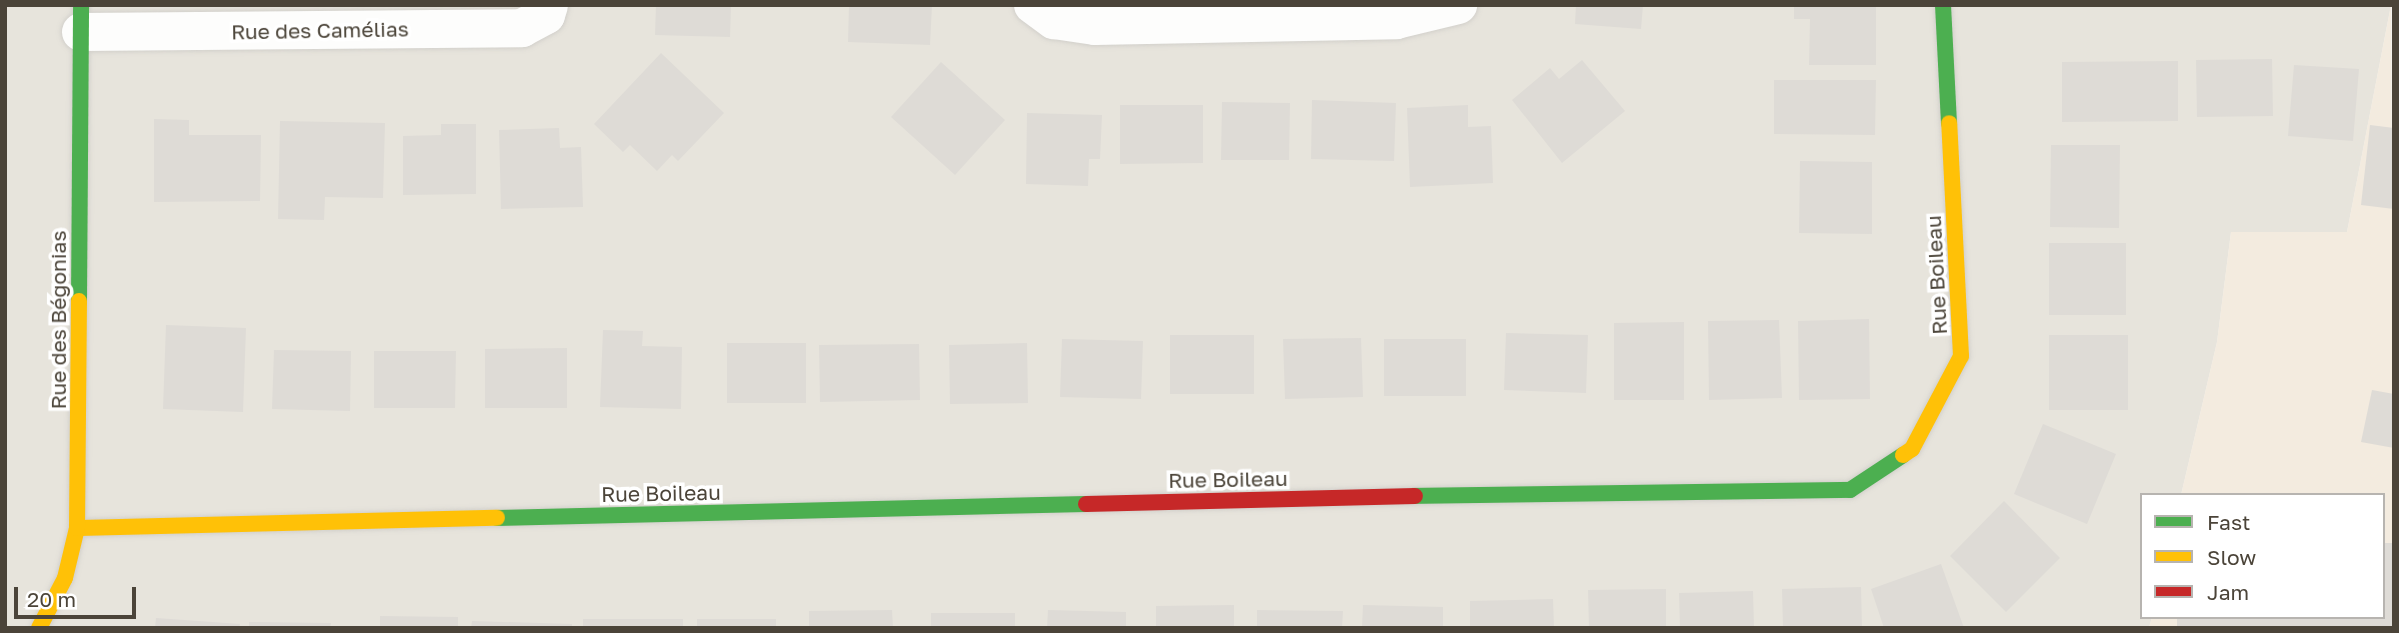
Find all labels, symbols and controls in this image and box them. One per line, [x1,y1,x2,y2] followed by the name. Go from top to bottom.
[231,16,409,44] street label: Rue des Camélias
[1920,215,1952,335] street label: Rue Boileau
[45,231,71,409] street label: Rue des Bégonias
[1168,465,1288,493] street label: Rue Boileau
[601,479,721,507] street label: Rue Boileau
[2140,493,2385,619] legend
[2207,509,2250,535] text: Fast
[2207,544,2256,570] text: Slow
[18,574,140,618] scale bar
[2207,579,2249,605] text: Jam
[27,586,76,612] text: 20 m

